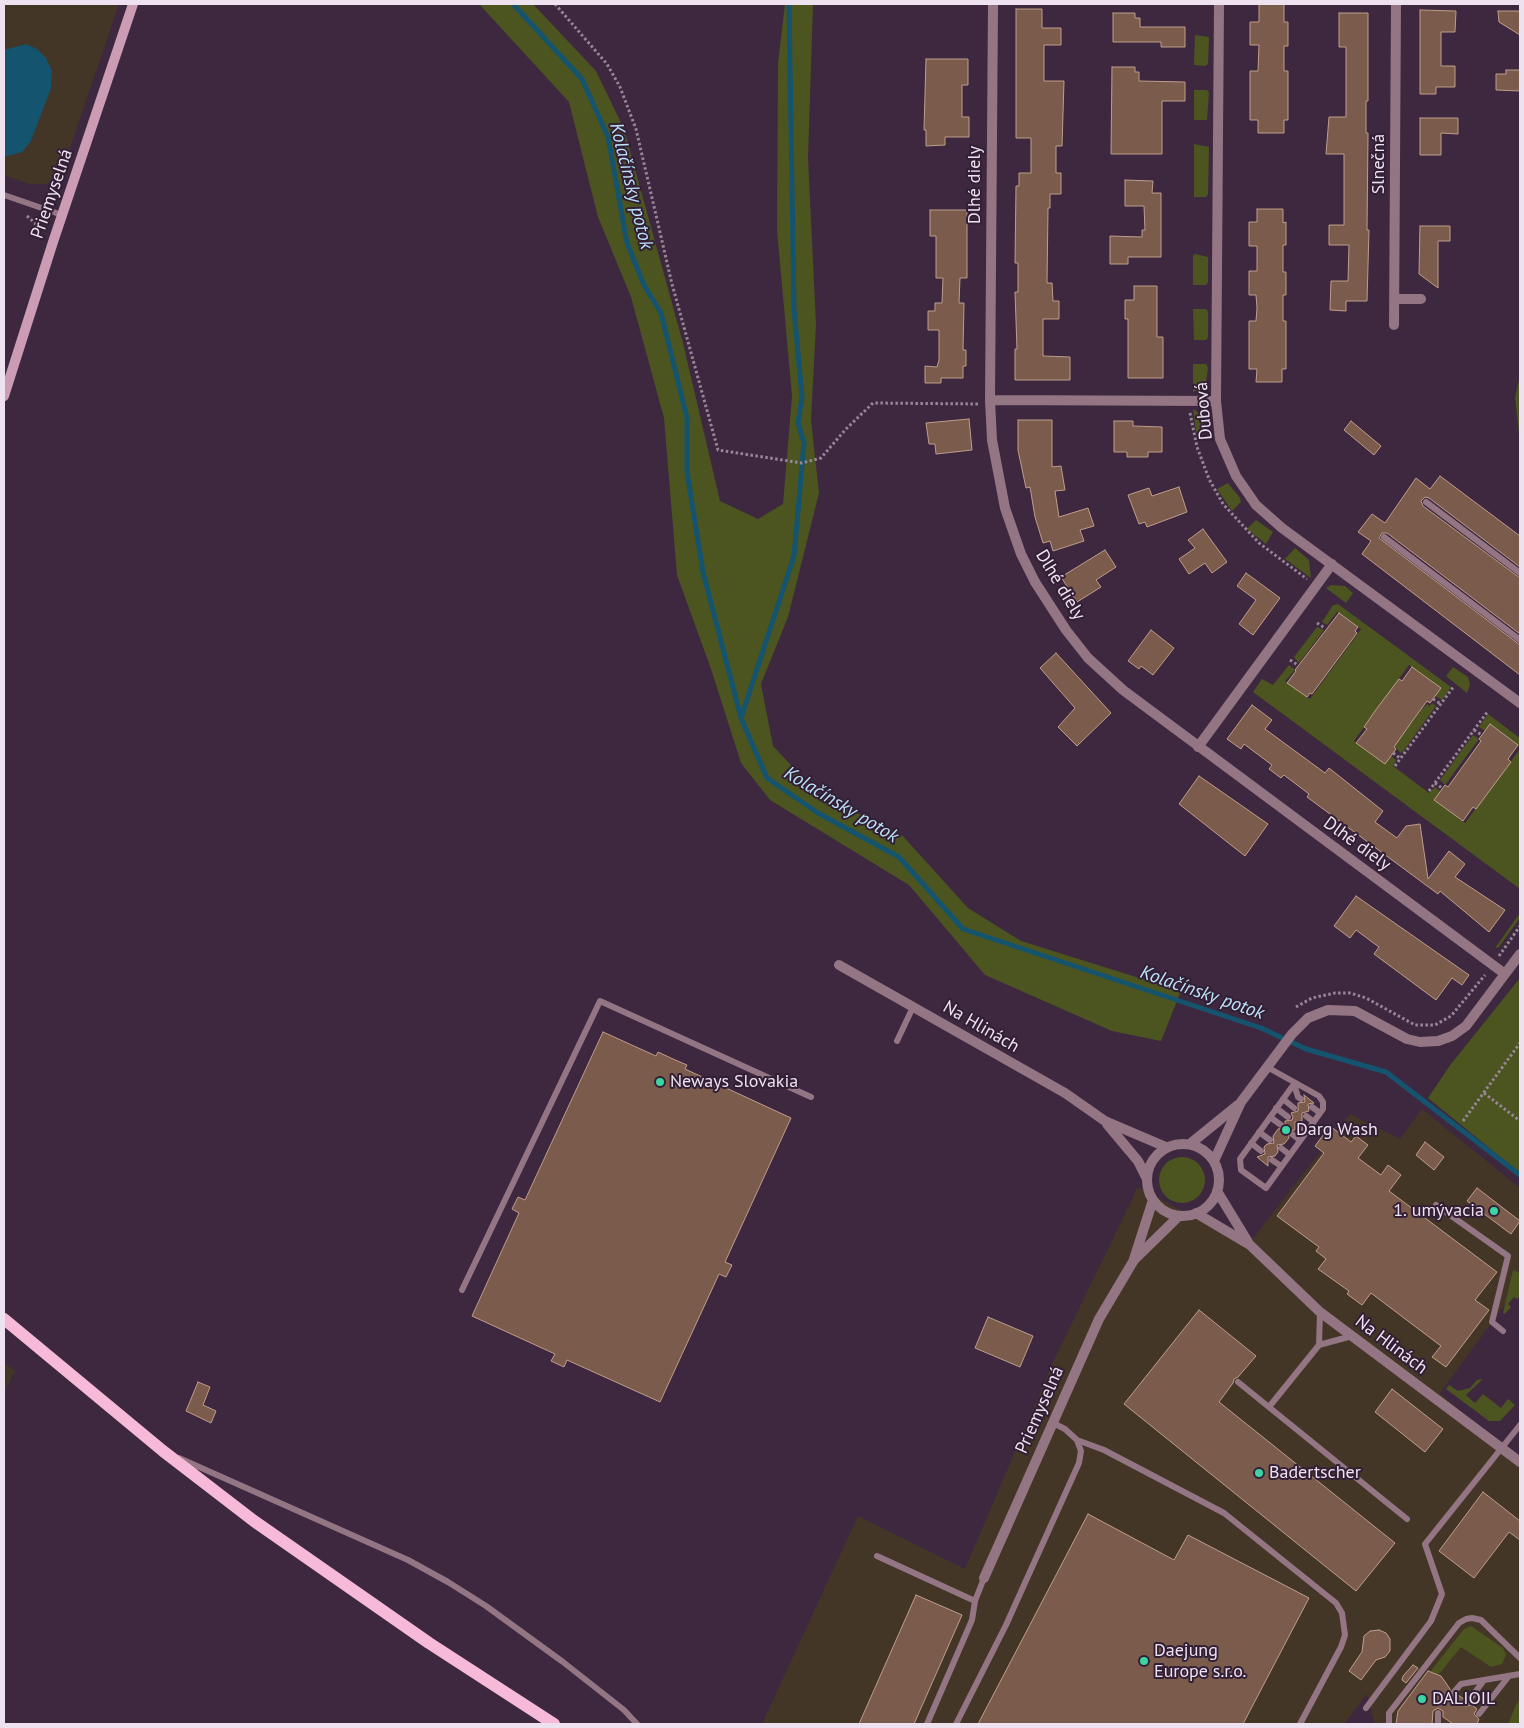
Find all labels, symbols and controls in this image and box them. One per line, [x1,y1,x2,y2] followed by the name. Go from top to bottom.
[604,120,658,252] water label: Kolačínsky potok
[1368,134,1390,194] street label: Slnečná
[27,146,77,242] street label: Priemyselná
[964,146,986,224] street label: Dlhé diely
[1191,381,1217,441] street label: Dubová
[1031,546,1089,624] street label: Dlhé diely
[780,762,902,848] water label: Kolačínsky potok
[1319,812,1395,876] street label: Dlhé diely
[1137,961,1267,1025] water label: Kolačínsky potok
[939,996,1023,1058] street label: Na Hlinách
[670,1071,798,1093] place label: Neways Slovakia
[654,1076,666,1088] marker: Neways Slovakia
[1296,1119,1378,1141] place label: Darg Wash
[1280,1124,1292,1136] marker: Darg Wash
[1393,1200,1484,1222] place label: 1. umývacia
[1488,1205,1500,1217] marker: 1. umývacia
[1351,1311,1431,1379] street label: Na Hlinách
[1011,1363,1069,1457] street label: Priemyselná
[1269,1462,1361,1484] place label: Badertscher
[1253,1467,1265,1479] marker: Badertscher
[1154,1640,1246,1682] place label: Daejung Europe s.r.o.
[1138,1655,1150,1667] marker: Daejung Europe s.r.o.
[1432,1688,1495,1710] place label: DALIOIL
[1416,1693,1428,1705] marker: DALIOIL

